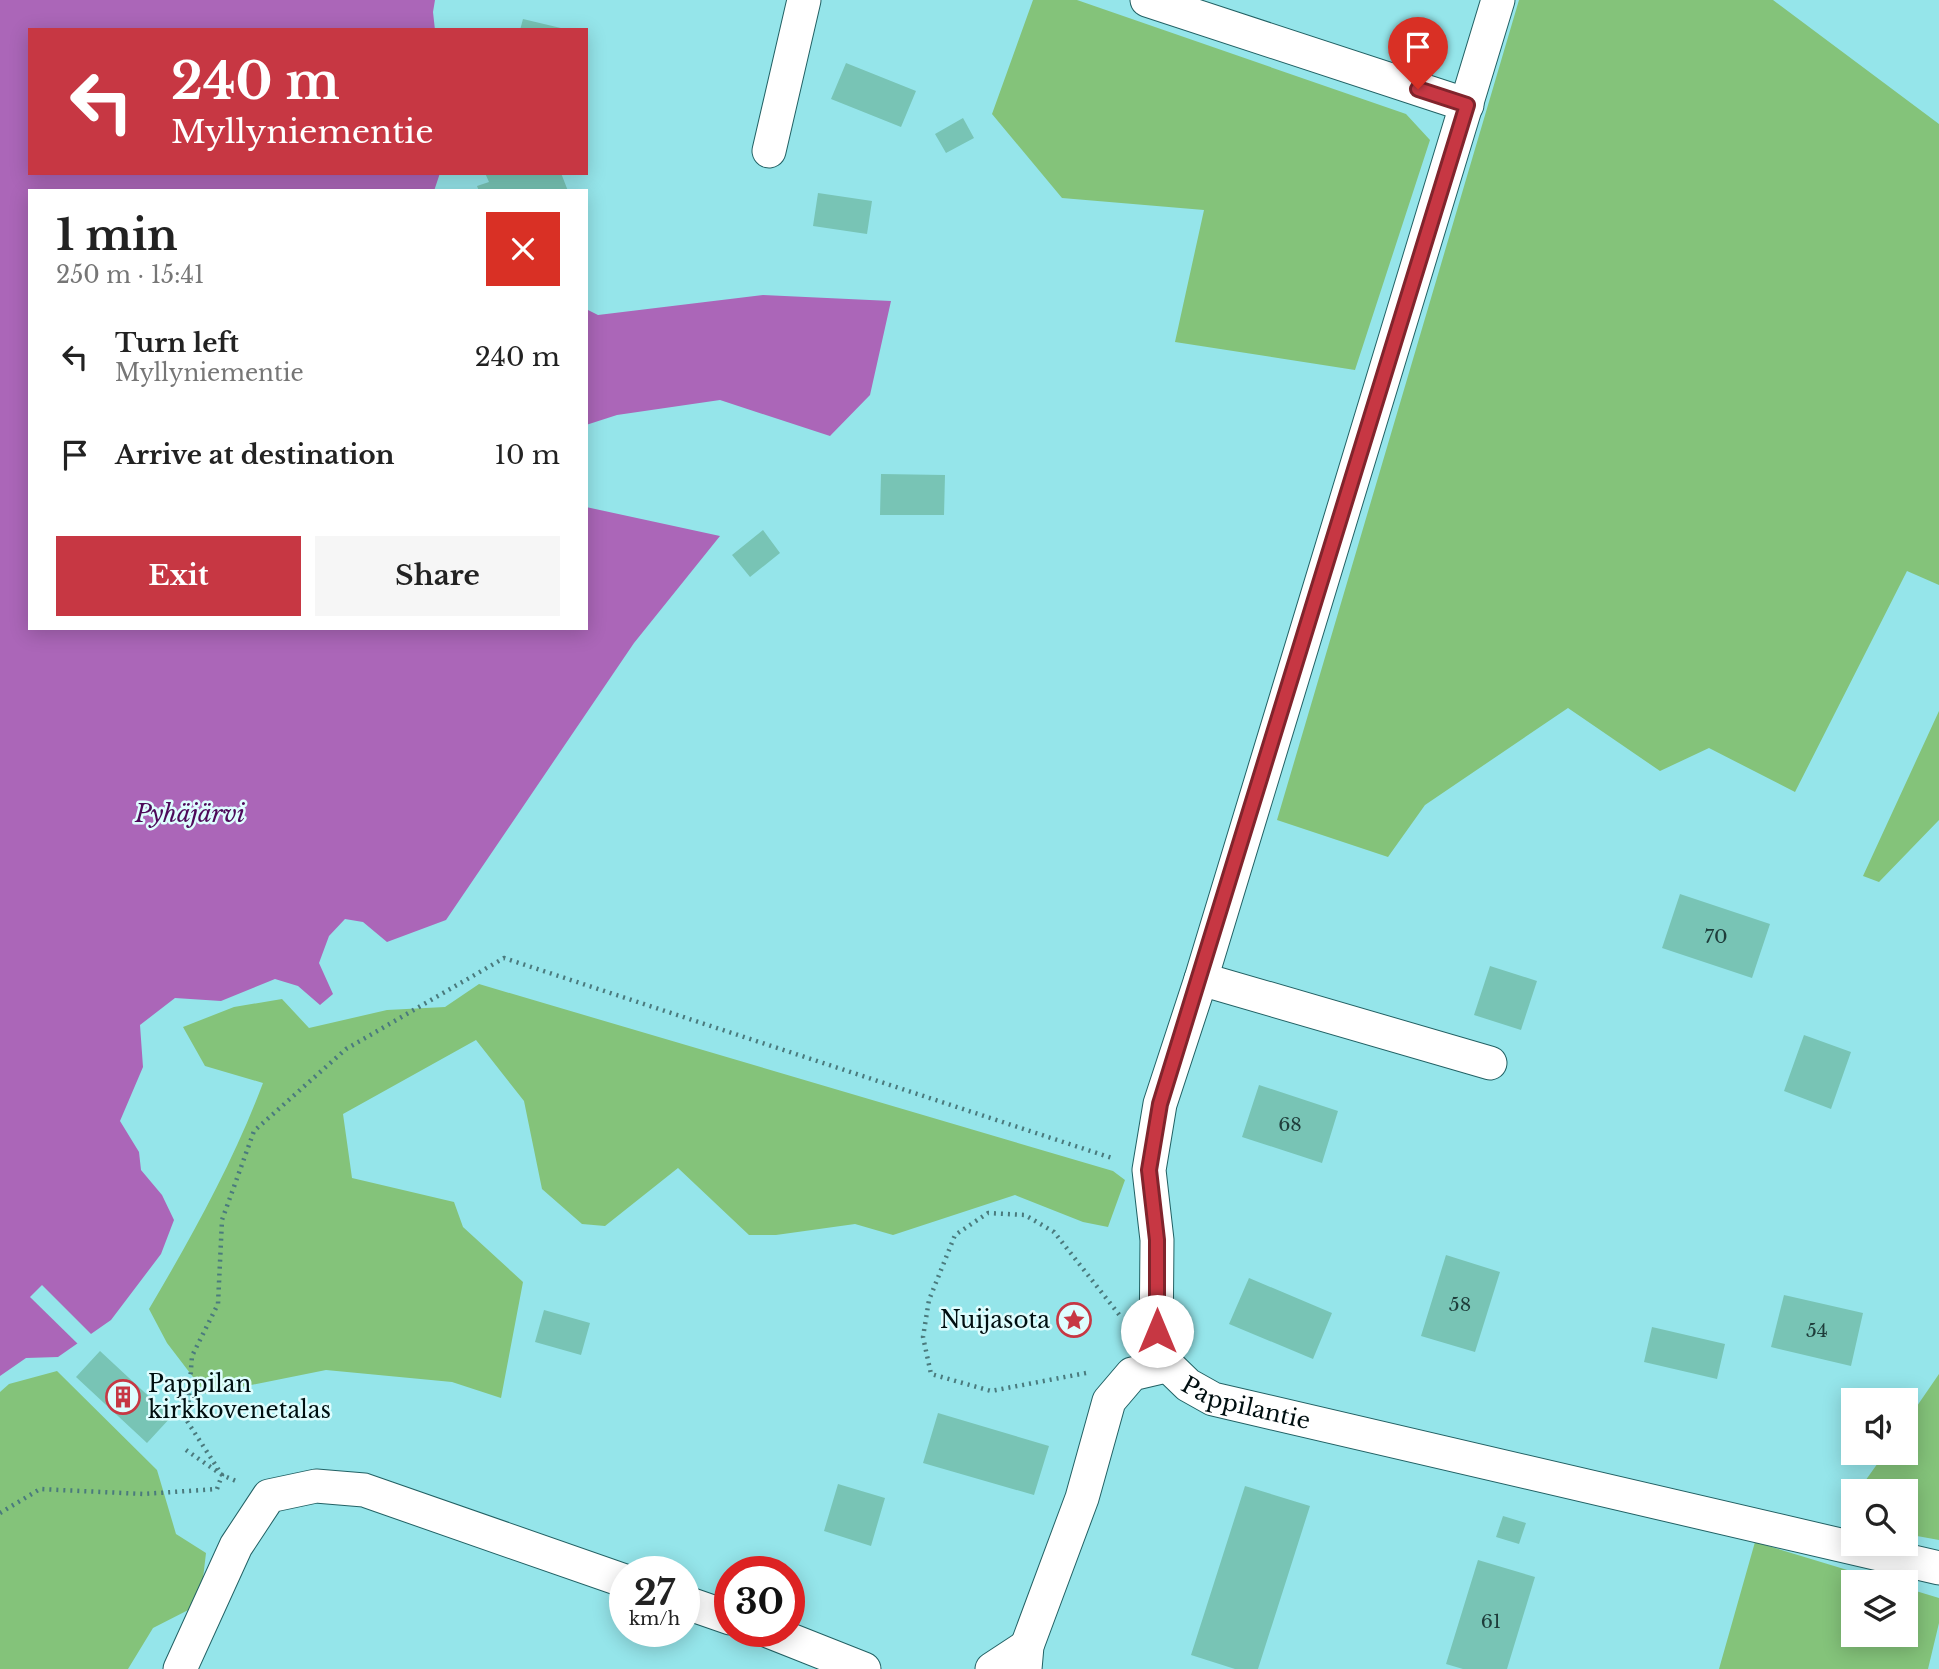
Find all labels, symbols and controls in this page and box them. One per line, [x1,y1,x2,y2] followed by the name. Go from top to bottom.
[1388,17,1448,89] pin
[1399,28,1437,66] icon: arrive
[171,51,340,112] text: 240 m
[56,56,147,147] icon: left
[171,112,434,152] text: Myllyniementie
[56,209,178,261] text: 1 min
[486,212,560,286] button: close
[56,261,204,289] text: 250 m · 15:41
[115,327,239,359] text: Turn left
[56,338,94,376] icon: left
[475,341,560,373] text: 240 m
[115,359,304,387] text: Myllyniementie
[56,436,94,474] icon: arrive
[115,439,395,471] text: Arrive at destination
[494,439,560,471] text: 10 m
[56,536,301,616] button: Exit
[315,536,560,616] button: Share
[134,799,246,828] water label: Pyhäjärvi
[1704,925,1728,948] house number: 70
[1278,1113,1302,1136] house number: 68
[1449,1293,1471,1316] house number: 58
[1120,1294,1194,1368] position arrow
[1055,1301,1093,1339] place icon: Nuijasota
[940,1306,1050,1334] place label: Nuijasota
[1806,1319,1828,1342] house number: 54
[148,1370,331,1424] place label: Pappilan kirkkovenetalas
[1177,1370,1313,1435] street label: Pappilantie
[104,1378,142,1416] building icon: Pappilan kirkkovenetalas
[1841,1388,1918,1647] map controls
[1841,1388,1918,1465] button: sound
[1841,1479,1918,1556] button: search
[714,1556,805,1647] speed limit sign: 30
[1841,1570,1918,1647] button: layers
[634,1571,675,1614] text: 27
[629,1608,680,1630] text: km/h
[1481,1610,1501,1633] house number: 61

